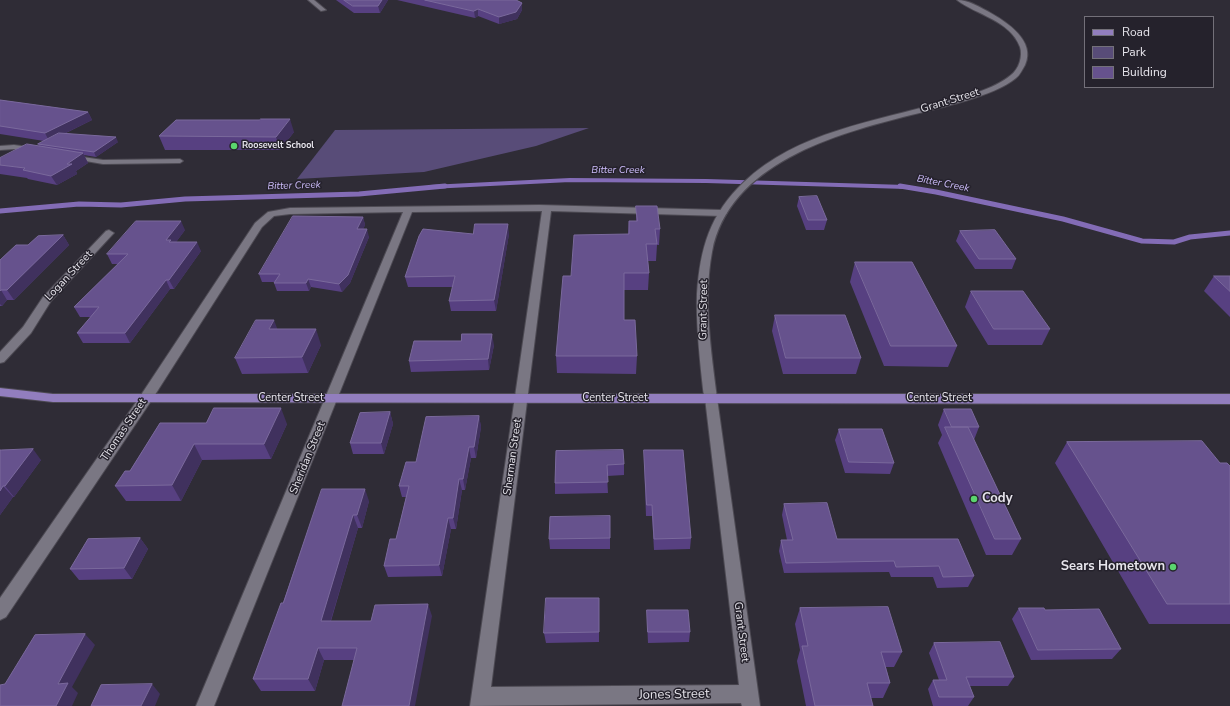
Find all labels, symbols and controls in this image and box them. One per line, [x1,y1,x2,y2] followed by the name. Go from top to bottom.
[1084,16,1214,88] legend
[1122,24,1150,40] text: Road
[1122,44,1146,60] text: Park
[1122,64,1167,80] text: Building
[919,86,981,116] street label: Grant Street
[229,141,239,151] marker: Roosevelt School
[242,141,314,151] place label: Roosevelt School
[591,165,645,177] water label: Bitter Creek
[916,173,970,195] water label: Bitter Creek
[267,179,321,193] water label: Bitter Creek
[43,248,95,304] street label: Logan Street
[697,280,711,340] street label: Grant Street
[258,391,324,405] street label: Center Street
[582,391,648,405] street label: Center Street
[906,391,972,405] street label: Center Street
[98,396,150,464] street label: Thomas Street
[501,418,525,496] street label: Sherman Street
[288,420,328,496] street label: Sheridan Street
[982,491,1012,507] place label: Cody
[969,494,979,504] marker: Cody
[1061,559,1165,575] place label: Sears Hometown
[1168,562,1178,572] marker: Sears Hometown
[731,601,751,663] street label: Grant Street
[638,687,710,703] street label: Jones Street

